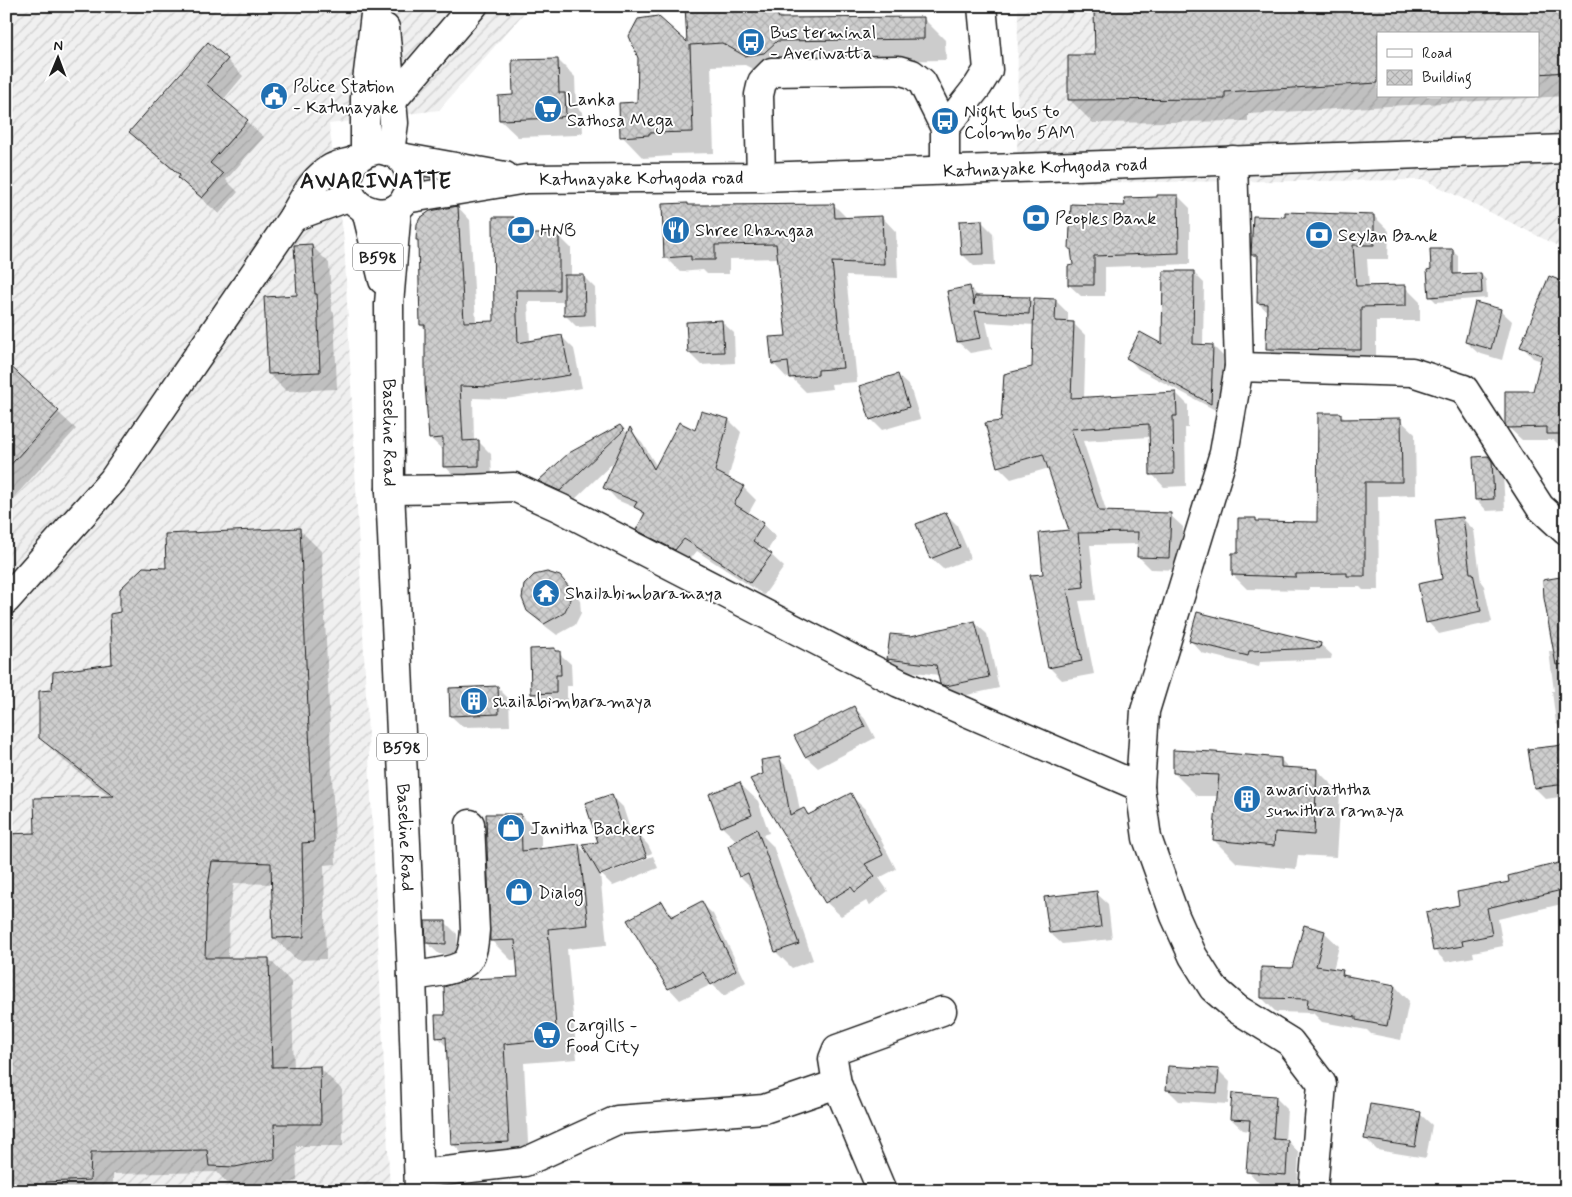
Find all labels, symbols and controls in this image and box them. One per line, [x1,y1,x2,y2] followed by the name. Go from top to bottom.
[770,21,876,66] place label: Bus terminal - Averiwatta
[736,27,766,57] bus stop icon: Bus terminal - Averiwatta
[32,32,82,82] north arrow
[1377,32,1540,98] legend
[53,37,63,55] text: N
[1422,44,1452,64] text: Road
[1422,68,1472,89] text: Building
[293,75,399,120] place label: Police Station - Katunayake
[259,81,289,111] public building icon: Police Station - Katunayake
[567,88,674,134] place label: Lanka Sathosa Mega
[533,94,563,124] supermarket icon: Lanka Sathosa Mega
[964,100,1075,145] place label: Night bus to Colombo 5AM
[930,106,960,136] bus stop icon: Night bus to Colombo 5AM
[943,153,1148,184] street label: Katunayake Kotugoda road
[539,166,744,192] street label: Katunayake Kotugoda road
[300,168,452,196] district label: AWARIWATTE
[1021,203,1051,233] bank icon: Peoples Bank
[1055,207,1156,231] place label: Peoples Bank
[506,215,536,245] bank icon: HNB
[661,215,691,245] restaurant icon: Shree Rhangaa
[540,219,576,243] place label: HNB
[695,219,814,243] place label: Shree Rhangaa
[1304,220,1334,250] bank icon: Seylan Bank
[1338,224,1437,248] place label: Seylan Bank
[353,243,403,270] road number: B598
[376,379,401,487] street label: Baseline Road
[531,578,561,608] temple icon: Shailabimbaramaya
[565,582,722,606] place label: Shailabimbaramaya
[459,686,489,716] building icon: shailabimbaramaya
[493,690,652,714] place label: shailabimbaramaya
[377,734,427,760] road number: B598
[1266,778,1404,823] place label: awariwaththa sumithra ramaya
[390,783,419,892] street label: Baseline Road
[1232,784,1262,814] building icon: awariwaththa sumithra ramaya
[496,813,526,843] shop icon: Janitha Backers
[530,817,655,841] place label: Janitha Backers
[504,877,534,907] shop icon: Dialog
[538,881,583,906] place label: Dialog
[566,1014,640,1059] place label: Cargills - Food City
[532,1020,562,1050] supermarket icon: Cargills - Food City

